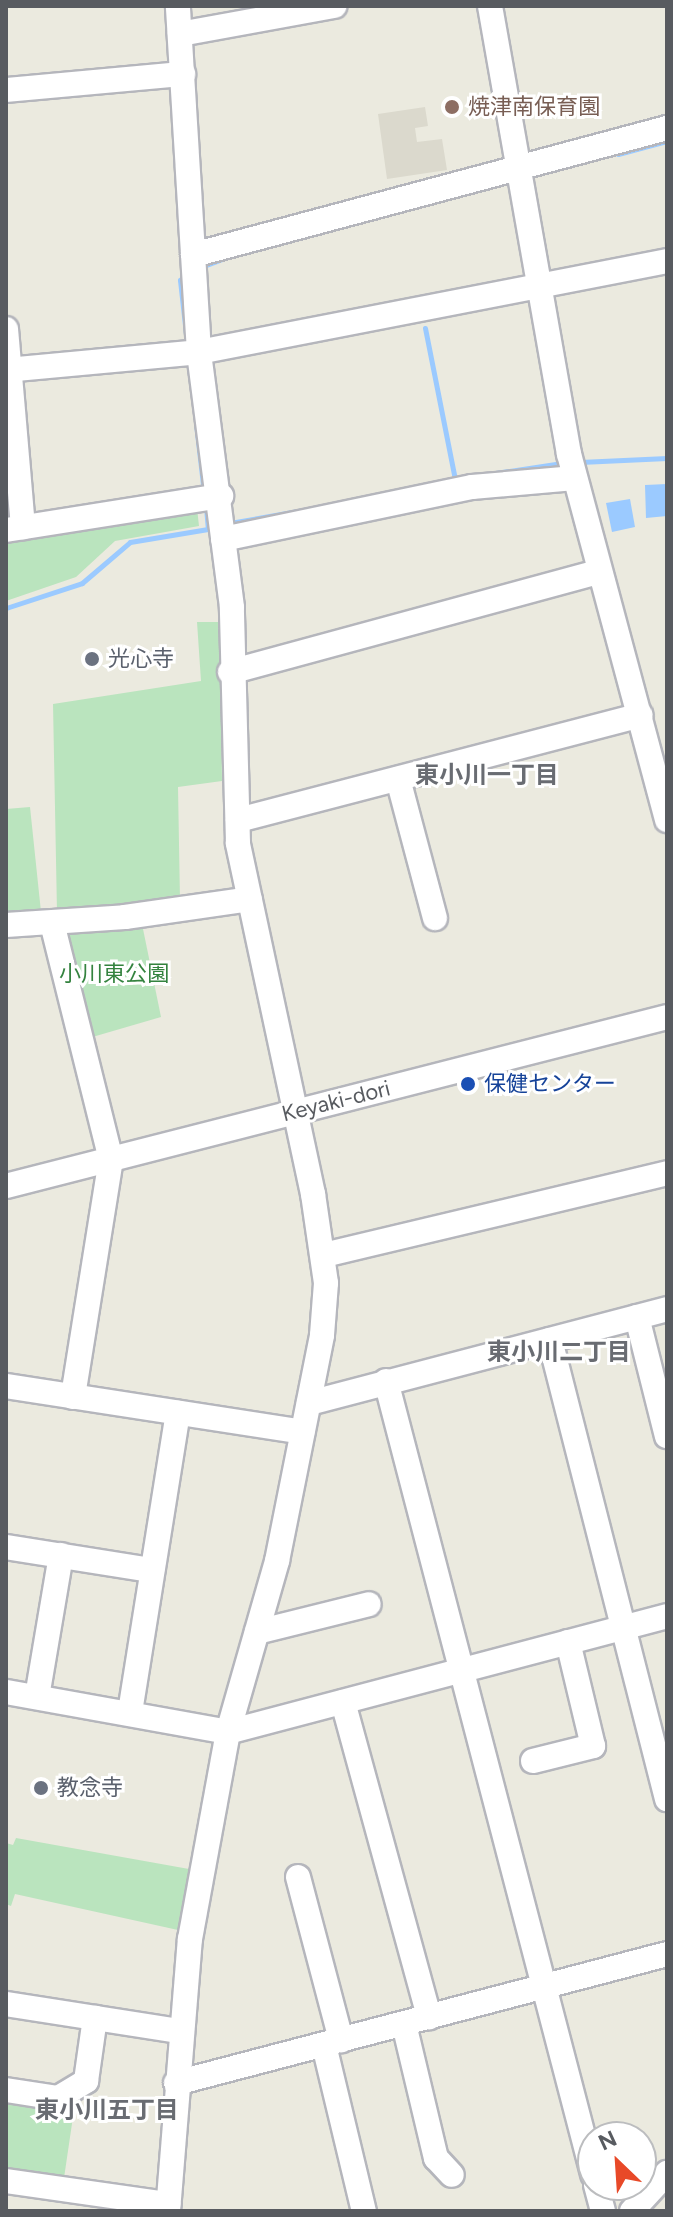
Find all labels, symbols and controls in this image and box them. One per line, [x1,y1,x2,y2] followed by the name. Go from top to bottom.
[468,94,600,120] place label: 焼津南保育園
[443,98,461,116] marker: 焼津南保育園
[108,646,174,672] place label: 光心寺
[83,650,101,668] marker: 光心寺
[415,761,559,789] district label: 東小川一丁目
[59,961,169,987] park label: 小川東公園
[484,1071,616,1097] place label: 保健センター
[279,1075,393,1127] street label: Keyaki-dori
[459,1075,477,1093] marker: 保健センター
[487,1338,631,1366] district label: 東小川二丁目
[57,1775,123,1801] place label: 教念寺
[32,1779,50,1797] marker: 教念寺
[35,2096,179,2124] district label: 東小川五丁目
[577,2121,657,2201] north arrow
[594,2125,621,2156] text: N

